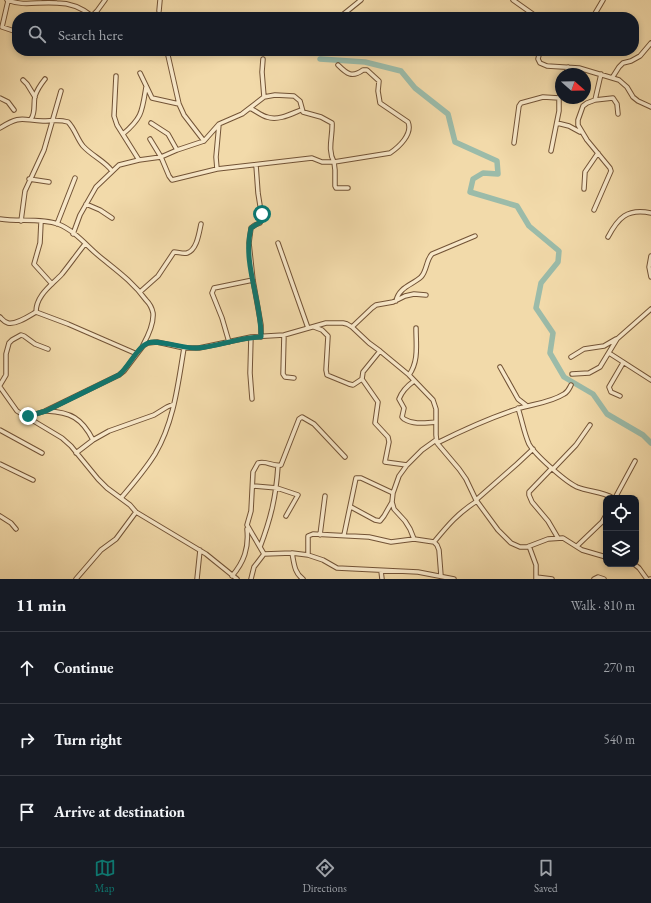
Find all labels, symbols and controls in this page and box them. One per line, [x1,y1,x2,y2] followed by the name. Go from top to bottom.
[12,12,639,56] search box
[26,23,48,45] icon: search
[58,25,123,44] text: Search here
[555,68,591,104] north arrow
[253,205,271,223] route start
[19,407,37,425] route end
[603,495,639,567] map controls
[603,495,639,531] button: locate
[603,531,639,567] button: layers
[16,594,66,616] text: 11 min
[571,597,635,614] text: Walk · 810 m
[16,657,38,679] icon: ahead
[54,658,114,677] text: Continue
[604,659,635,676] text: 270 m
[16,729,38,751] icon: right
[54,730,122,749] text: Turn right
[604,731,635,748] text: 540 m
[16,801,38,823] icon: arrive
[54,802,185,821] text: Arrive at destination
[94,857,116,895] tab: Map
[303,857,347,895] tab: Directions
[534,857,557,895] tab: Saved

